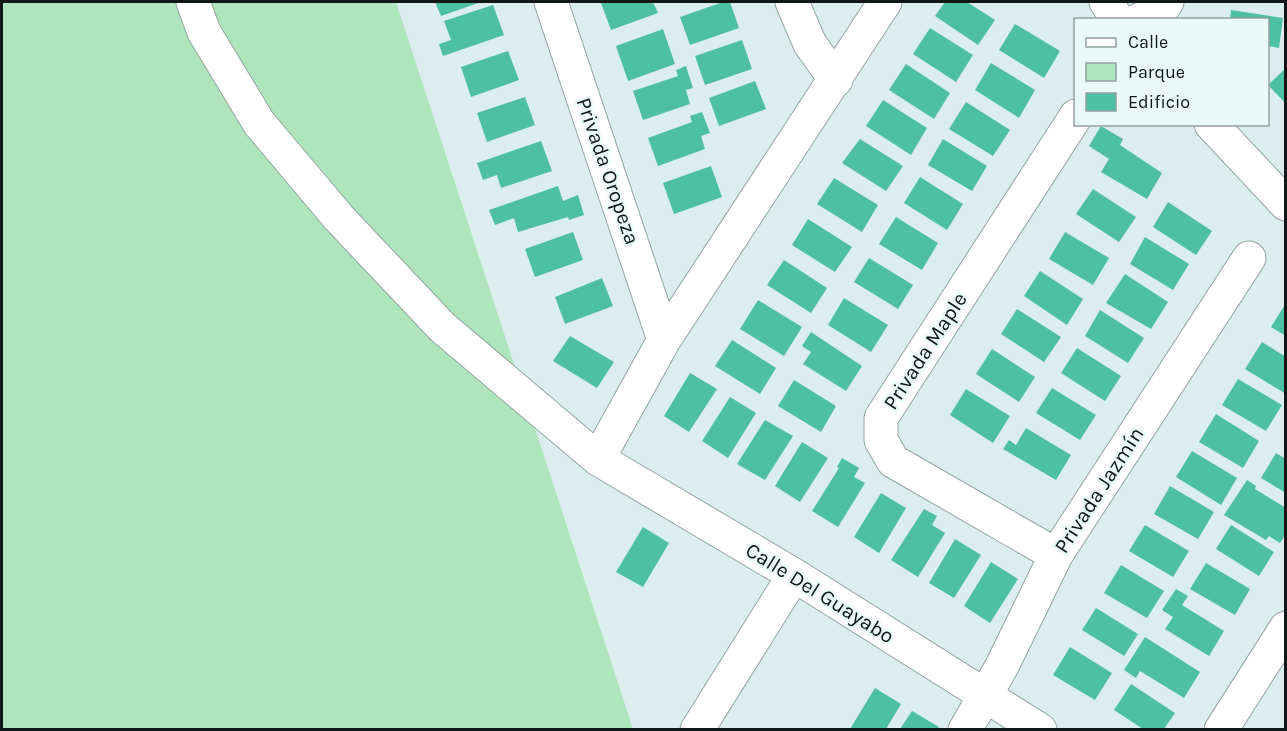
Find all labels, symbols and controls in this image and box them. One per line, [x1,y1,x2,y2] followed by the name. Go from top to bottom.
[1074,18,1269,126] legend
[1128,31,1168,53] text: Calle
[1128,61,1185,83] text: Parque
[1128,91,1190,113] text: Edificio
[572,94,644,248] street label: Privada Oropeza
[878,288,972,414] street label: Privada Maple
[1049,423,1149,557] street label: Privada Jazmín
[741,538,899,648] street label: Calle Del Guayabo

